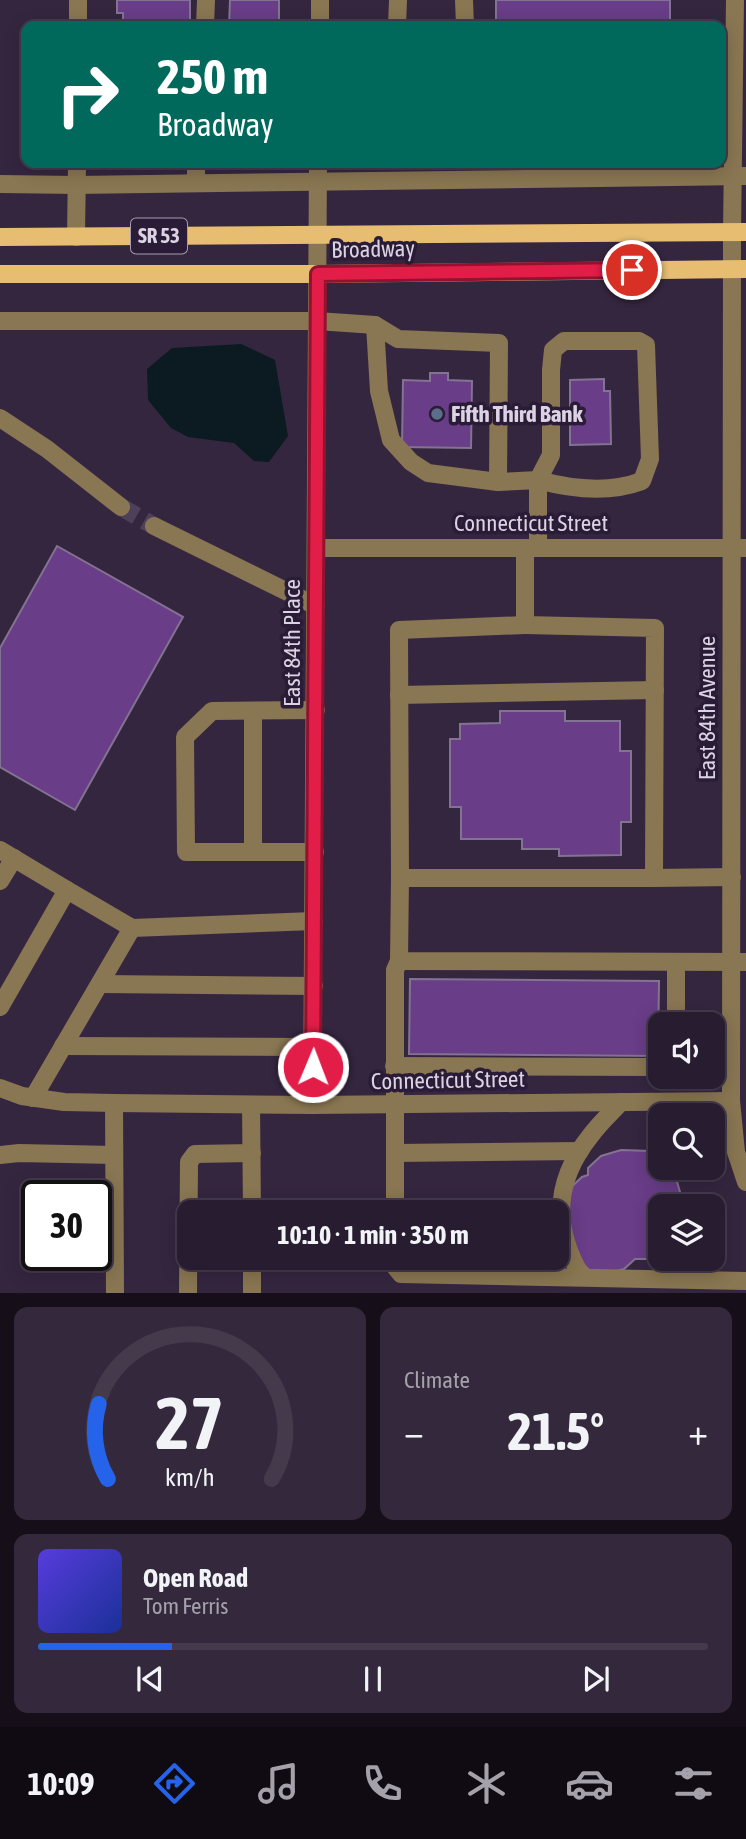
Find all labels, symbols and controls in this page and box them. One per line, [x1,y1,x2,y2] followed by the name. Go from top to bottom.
[157,48,268,104] text: 250 m
[42,49,133,140] icon: right
[157,106,274,143] text: Broadway
[131,218,187,254] road number: SR 53
[331,235,415,263] street label: Broadway
[602,240,662,300] pin
[613,251,651,289] icon: arrive
[451,401,584,427] place label: Fifth Third Bank
[429,406,445,422] marker: Fifth Third Bank
[454,510,608,536] street label: Connecticut Street
[279,579,305,707] street label: East 84th Place
[694,636,720,780] street label: East 84th Avenue
[648,1012,725,1271] map controls
[648,1012,725,1089] button: sound
[276,1030,350,1104] position arrow
[371,1066,525,1094] street label: Connecticut Street
[648,1103,725,1180] button: search
[21,1180,112,1271] speed limit sign: 30
[648,1194,725,1271] button: layers
[277,1220,469,1250] text: 10:10 · 1 min · 350 m
[404,1367,470,1393] text: Climate
[156,1382,224,1465] text: 27
[508,1401,604,1461] text: 21.5°
[404,1410,424,1453] text: −
[688,1410,708,1453] text: +
[165,1463,215,1491] text: km/h
[143,1563,248,1593] text: Open Road
[143,1593,228,1619] text: Tom Ferris
[131,1660,169,1698] icon: previous
[354,1660,392,1698] icon: pause
[577,1660,615,1698] icon: next
[150,1759,199,1808] icon: directions
[254,1759,303,1808] icon: music
[358,1759,407,1808] icon: phone
[462,1759,511,1808] icon: climate
[565,1759,614,1808] icon: car
[669,1759,718,1808] icon: filters
[27,1765,95,1802] text: 10:09

